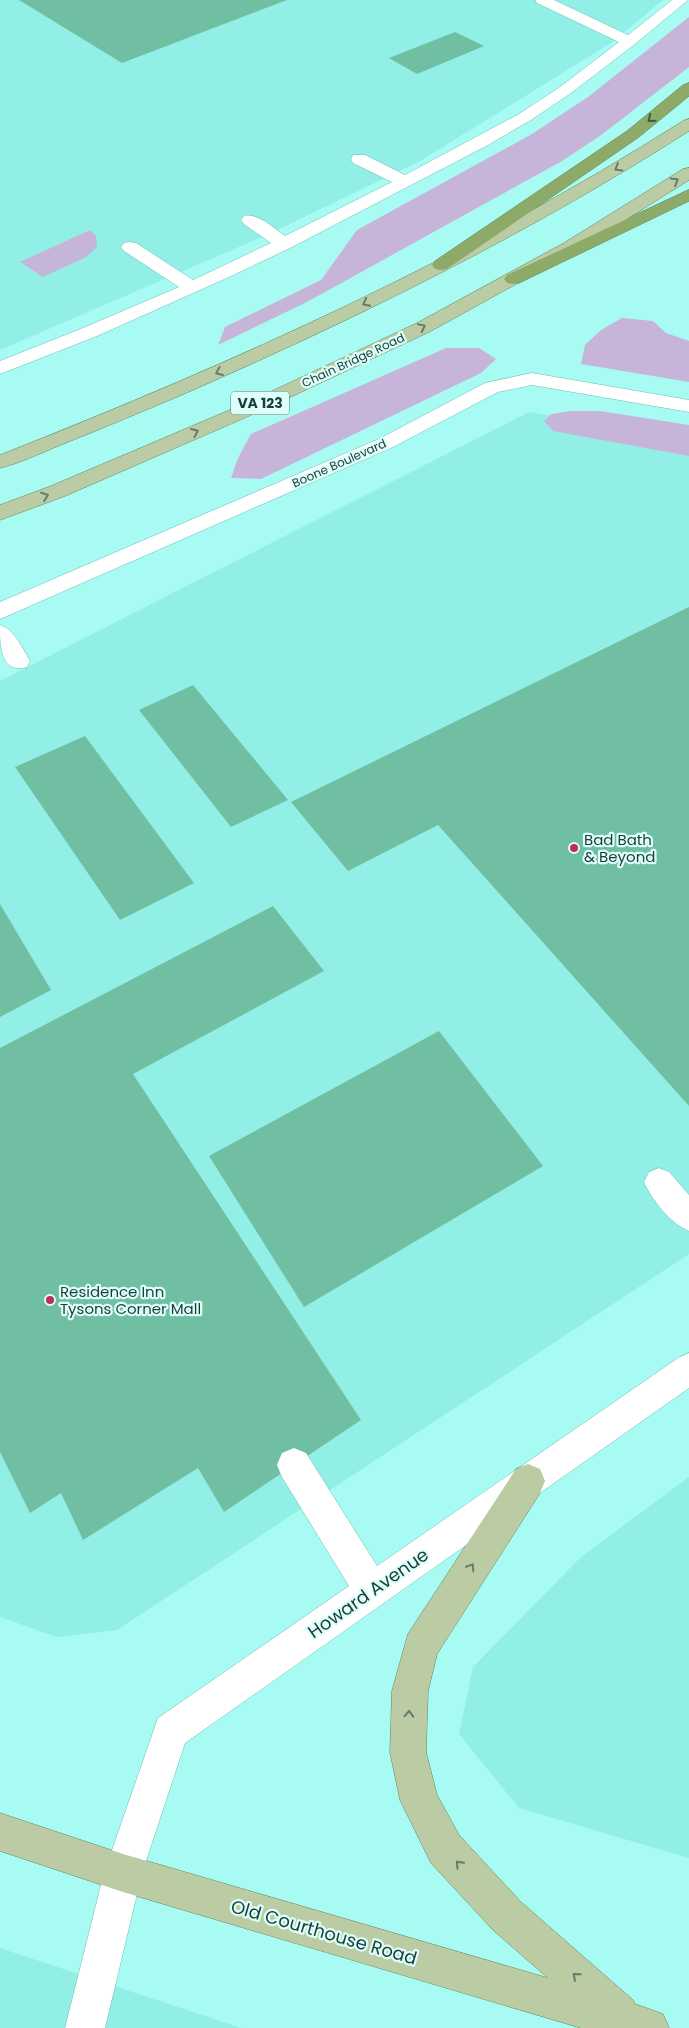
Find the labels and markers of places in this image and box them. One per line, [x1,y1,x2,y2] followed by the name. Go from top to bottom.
[584,829,655,867] place label: Bad Bath & Beyond
[568,842,580,854] marker: Bad Bath & Beyond
[60,1281,201,1319] place label: Residence Inn Tysons Corner Mall
[44,1294,56,1306] marker: Residence Inn Tysons Corner Mall

